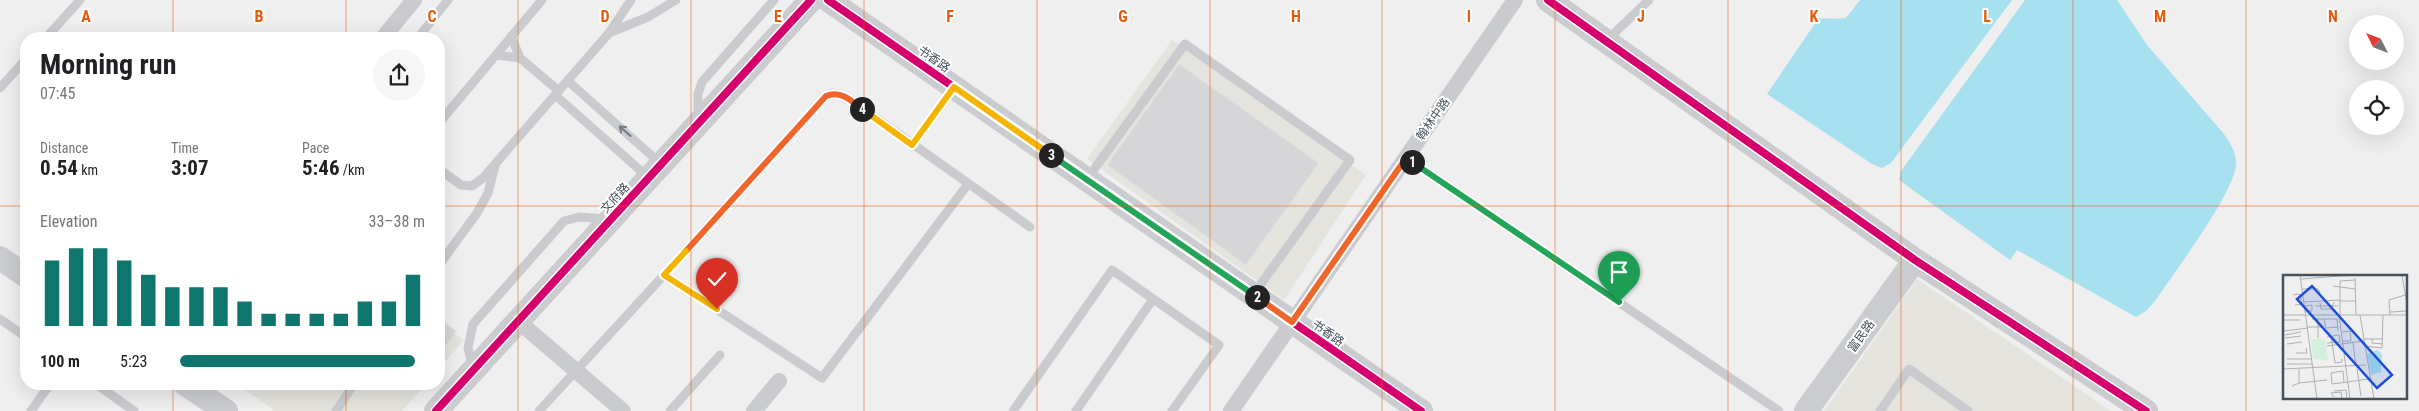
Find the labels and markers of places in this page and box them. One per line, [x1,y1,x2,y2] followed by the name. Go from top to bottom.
[850,96,874,122] pin: 4
[1038,142,1064,168] pin: 3
[1400,150,1424,174] pin: 1
[1598,251,1640,302] pin
[696,258,738,309] pin
[1244,284,1270,310] pin: 2

